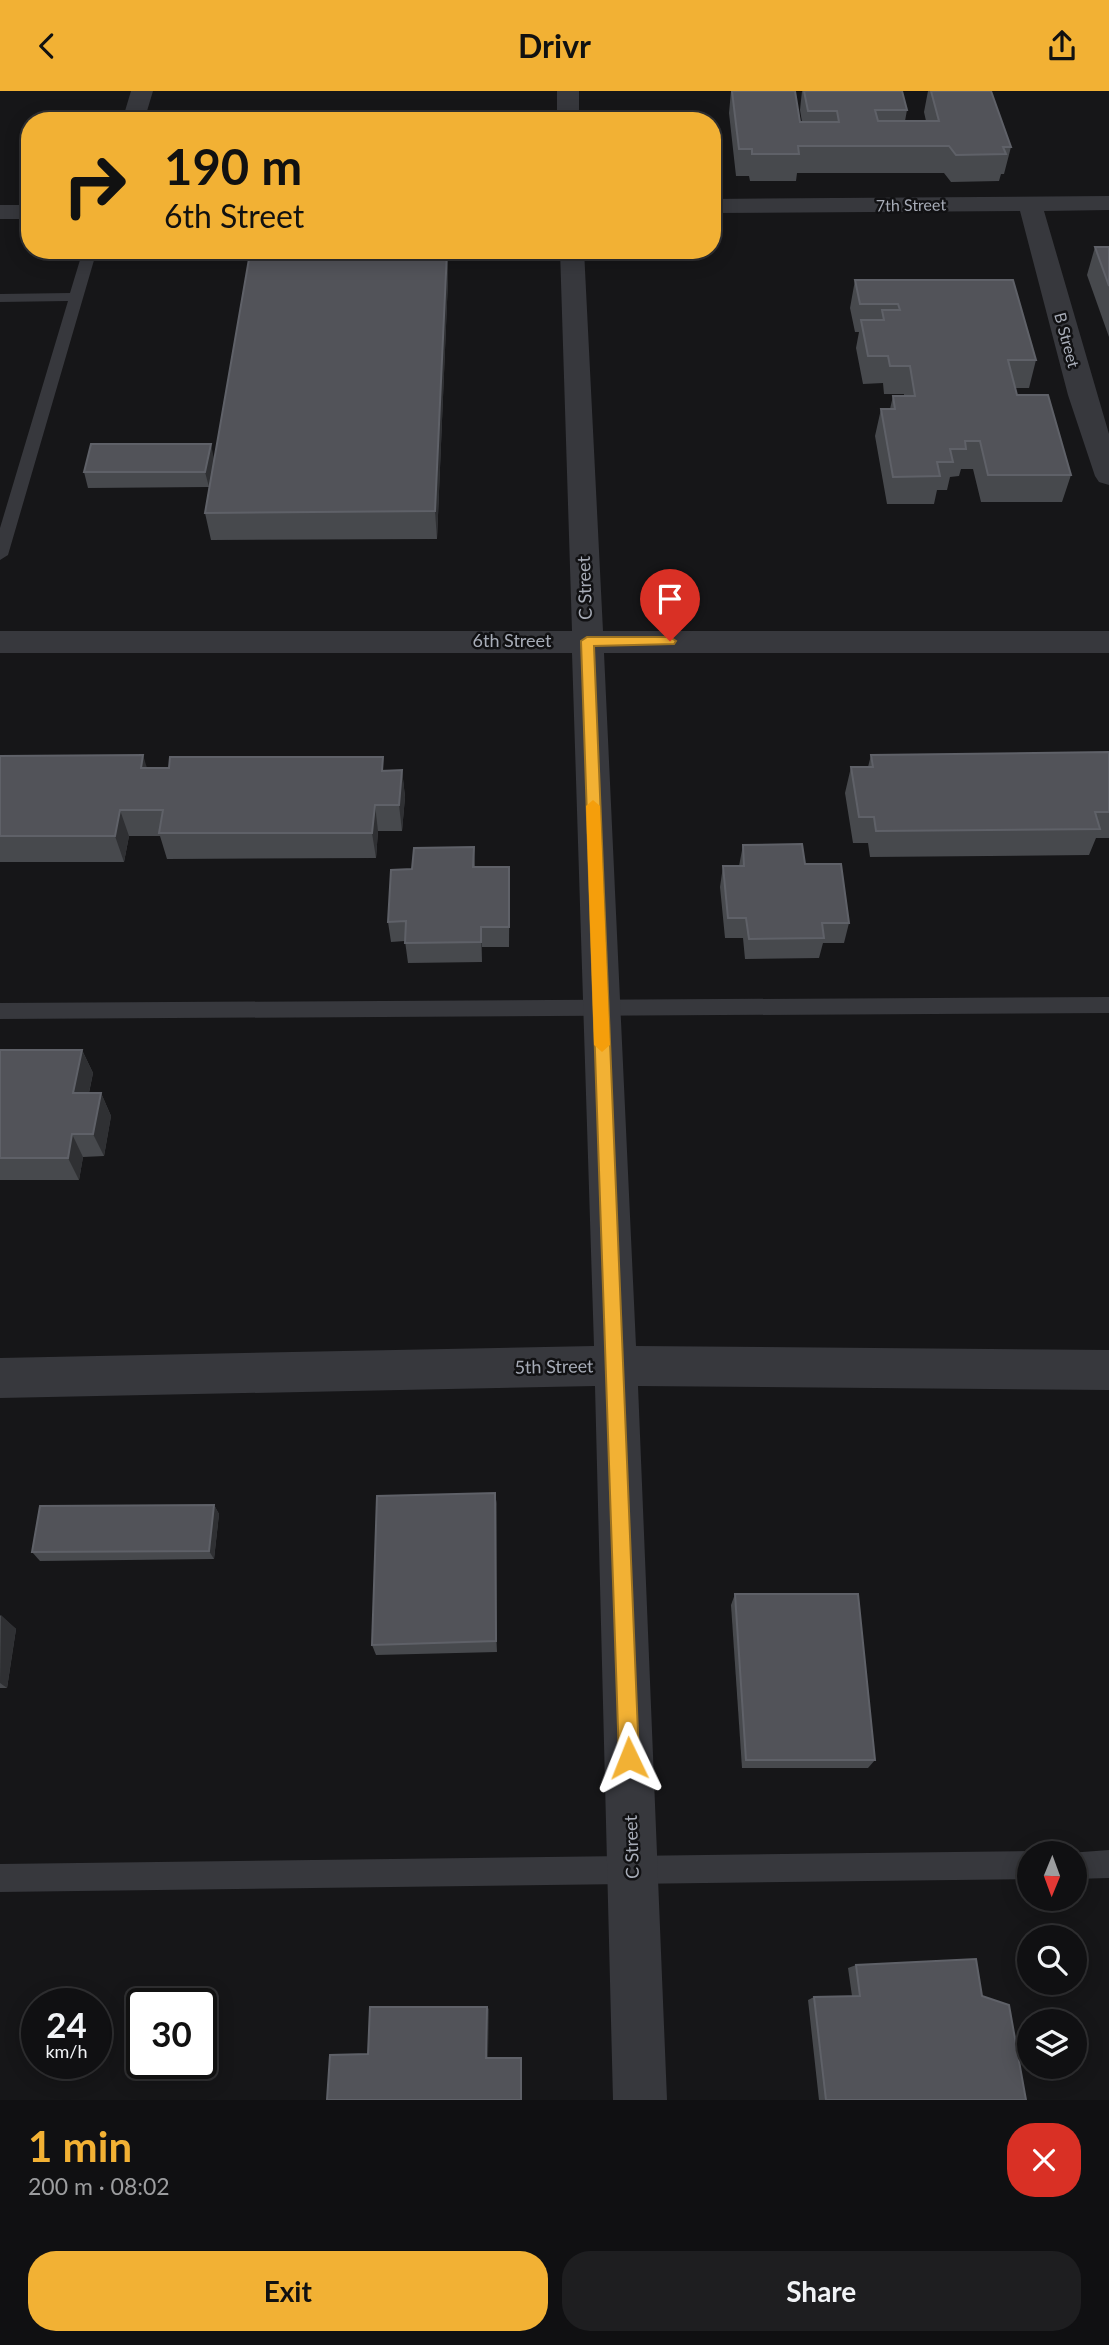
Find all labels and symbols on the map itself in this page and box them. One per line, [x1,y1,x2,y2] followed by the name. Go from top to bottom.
[876,194,946,215] street label: 7th Street
[1051,310,1084,370] street label: B Street
[572,555,596,620] street label: C Street
[640,569,700,641] pin
[473,629,552,651] street label: 6th Street
[514,1354,594,1378] street label: 5th Street
[592,1721,666,1795] position arrow
[619,1814,643,1879] street label: C Street
[1017,1841,1087,1911] north arrow
[126,1988,217,2079] speed limit sign: 30

